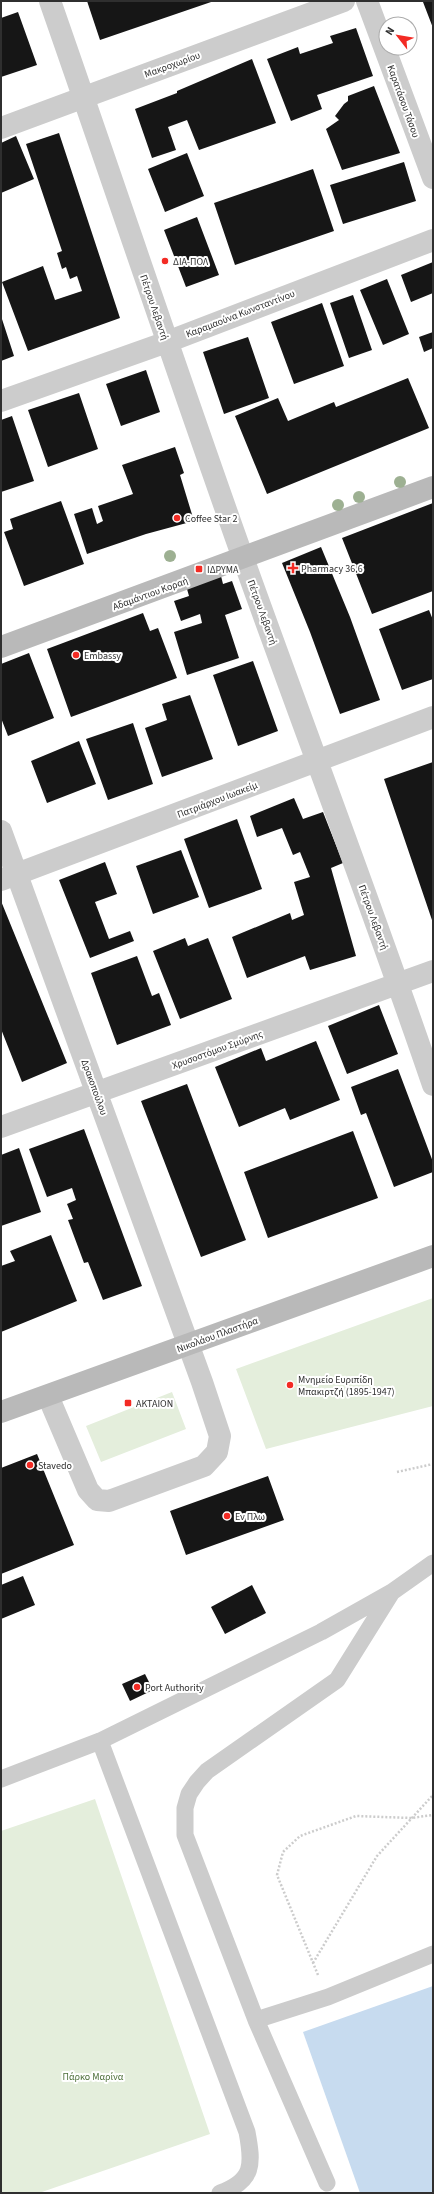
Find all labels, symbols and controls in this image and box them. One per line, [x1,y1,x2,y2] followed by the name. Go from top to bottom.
[378,16,418,56] north arrow
[382,24,398,38] text: N
[142,48,202,82] street label: Μακροχωρίου
[383,63,423,140] street label: Καρατάσου Τάσου
[173,255,209,269] place label: ΔΙΑ-ΠΟΛ
[160,256,170,266] marker: ΔΙΑ-ΠΟΛ
[136,273,172,342] street label: Πέτρου Λεβαντή
[184,287,297,341] street label: Καραμαούνα Κωνσταντίνου
[185,512,237,526] place label: Coffee Star 2
[172,513,182,523] marker: Coffee Star 2
[301,562,363,576] place label: Pharmacy 36.6
[207,563,239,577] place label: ΙΔΡΥΜΑ
[288,563,298,573] marker: Pharmacy 36.6
[194,564,204,574] marker: ΙΔΡΥΜΑ
[111,574,190,614] street label: Αδαμάντιου Κοραή
[244,578,280,647] street label: Πέτρου Λεβαντή
[84,649,121,663] place label: Embassy
[71,650,81,660] marker: Embassy
[175,778,260,822] street label: Πατριάρχου Ιωακείμ
[355,883,391,952] street label: Πέτρου Λεβαντή
[170,1027,265,1073] street label: Χρυσοστόμου Σμύρνης
[77,1058,111,1117] street label: Δρακοπούλου
[175,1314,260,1356] street label: Νικολάου Πλαστήρα
[298,1373,395,1399] place label: Μνημείο Ευριπίδη Μπακιρτζή (1895-1947)
[285,1380,295,1390] marker: Μνημείο Ευριπίδη Μπακιρτζή (1895-1947)
[136,1397,173,1411] place label: ΑΚΤΑΙΟΝ
[123,1398,133,1408] marker: ΑΚΤΑΙΟΝ
[38,1459,72,1473] place label: Stavedo
[25,1460,35,1470] marker: Stavedo
[235,1510,265,1524] place label: Εν Πλω
[222,1511,232,1521] marker: Εν Πλω
[145,1681,204,1695] place label: Port Authority
[132,1682,142,1692] marker: Port Authority
[63,2070,124,2084] park label: Πάρκο Μαρίνα

